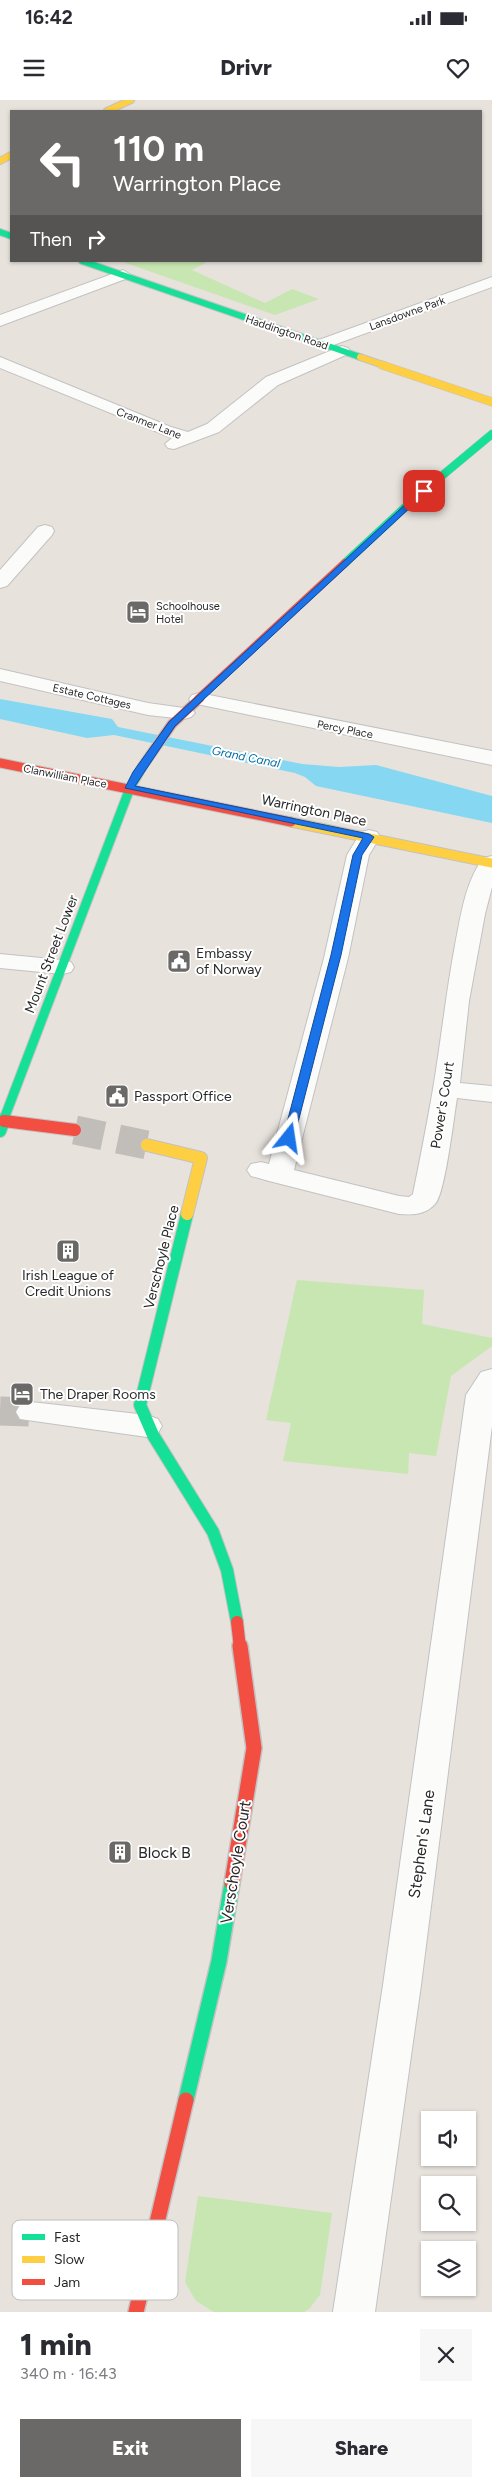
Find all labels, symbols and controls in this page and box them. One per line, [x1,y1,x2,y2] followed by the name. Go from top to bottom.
[25,6,73,29] text: 16:42
[20,54,48,82] icon: menu
[220,54,272,81] text: Drivr
[444,54,472,82] icon: heart
[113,128,204,170] text: 110 m
[30,130,95,195] icon: left
[113,170,281,197] text: Warrington Place
[82,225,110,253] icon: right
[30,228,72,251] text: Then
[368,294,447,333] street label: Lansdowne Park
[244,312,330,353] street label: Haddington Road
[114,405,183,442] street label: Cranmer Lane
[403,470,445,512] pin
[410,477,438,505] icon: arrive
[125,599,151,625] hotel icon: Schoolhouse Hotel
[156,600,220,626] place label: Schoolhouse Hotel
[51,681,132,712] street label: Estate Cottages
[316,718,374,741] street label: Percy Place
[211,744,282,771] water label: Grand Canal
[22,762,108,791] street label: Clanwilliam Place
[260,791,368,830] street label: Warrington Place
[21,892,82,1016] street label: Mount Street Lower
[196,945,262,978] place label: Embassy of Norway
[166,948,192,974] public building icon: Embassy of Norway
[427,1060,458,1150] street label: Power's Court
[104,1083,130,1109] public building icon: Passport Office
[134,1088,232,1105] place label: Passport Office
[262,1111,314,1163] position arrow
[140,1203,183,1311] street label: Verschoyle Place
[55,1238,81,1264] building icon: Irish League of Credit Unions
[22,1267,115,1300] place label: Irish League of Credit Unions
[9,1381,35,1407] hotel icon: The Draper Rooms
[40,1386,156,1403] place label: The Draper Rooms
[404,1788,439,1900] street label: Stephen's Lane
[216,1799,255,1925] street label: Verschoyle Court
[107,1839,133,1865] building icon: Block B
[138,1843,191,1862] place label: Block B
[421,2111,476,2296] map controls
[421,2111,476,2166] button: sound
[421,2176,476,2231] button: search
[12,2220,178,2300] legend
[54,2229,80,2246] text: Fast
[421,2241,476,2296] button: layers
[54,2251,85,2268] text: Slow
[54,2274,80,2291] text: Jam
[20,2326,92,2363] text: 1 min
[420,2329,472,2381] button: close
[20,2364,117,2383] text: 340 m · 16:43
[20,2419,241,2477] button: Exit
[251,2419,472,2477] button: Share

